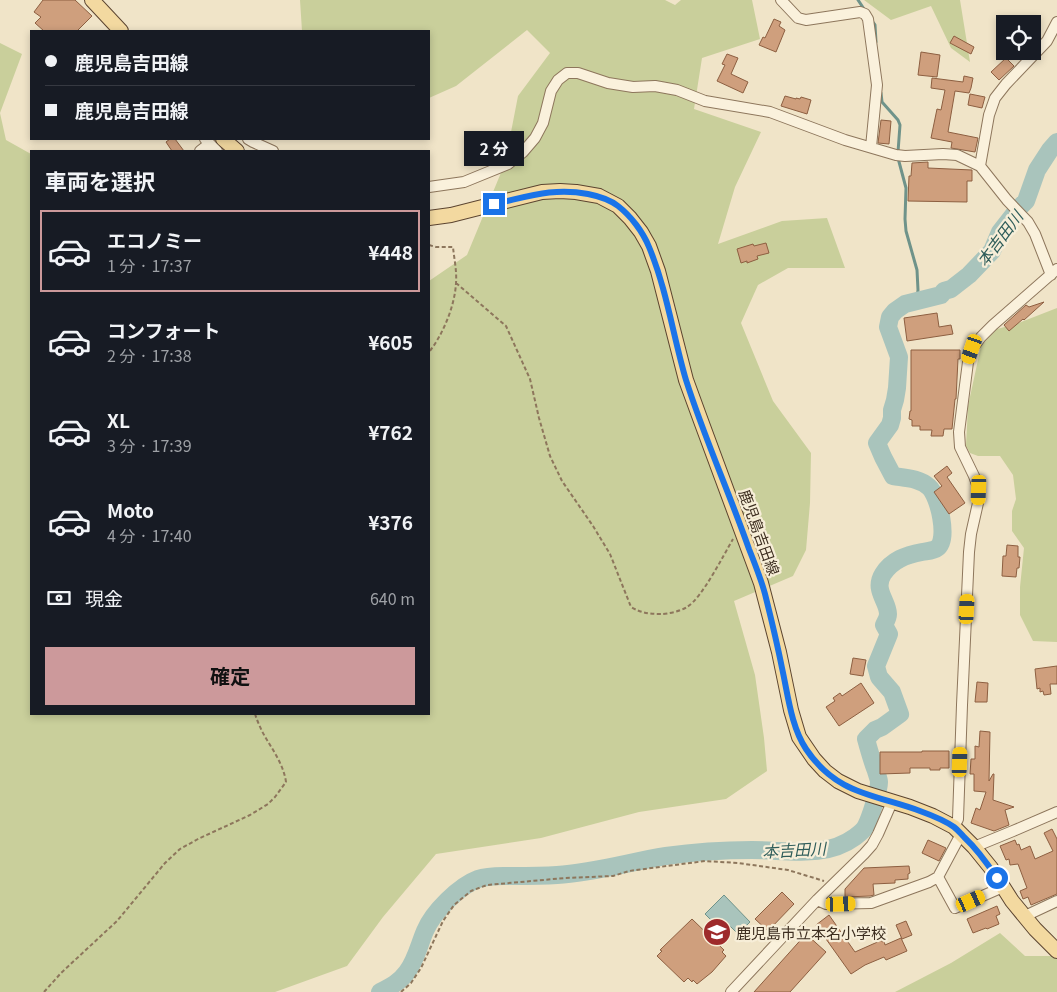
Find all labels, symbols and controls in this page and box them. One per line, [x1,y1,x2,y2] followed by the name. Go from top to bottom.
[996,15,1041,60] map controls
[996,15,1041,60] button: locate
[75,48,189,75] text: 鹿児島吉田線
[75,96,189,123] text: 鹿児島吉田線
[464,132,524,166] callout: 2 分
[479,136,509,160] text: 2 分
[45,164,155,196] text: 車両を選択
[483,193,505,215] route end
[970,204,1029,271] water label: 本吉田川
[107,226,202,253] text: エコノミー
[47,229,92,274] icon: car
[368,238,413,265] text: ¥448
[107,253,192,277] text: 1 分 · 17:37
[107,316,220,343] text: コンフォート
[47,319,92,364] icon: car
[368,328,413,355] text: ¥605
[960,332,983,366] car
[107,343,192,367] text: 2 分 · 17:38
[107,406,130,433] text: XL
[47,409,92,454] icon: car
[368,418,413,445] text: ¥762
[107,433,192,457] text: 3 分 · 17:39
[970,475,987,505] car
[735,486,785,578] street label: 鹿児島吉田線
[107,496,154,523] text: Moto
[47,499,92,544] icon: car
[368,508,413,535] text: ¥376
[107,523,192,547] text: 4 分 · 17:40
[45,584,73,612] icon: cash
[85,584,123,611] text: 現金
[370,586,415,610] text: 640 m
[958,594,975,624] car
[45,647,415,705] button: 確定
[951,747,968,777] car
[761,835,829,863] water label: 本吉田川
[986,867,1008,889] route start
[954,888,987,914] car
[825,896,856,912] car
[702,917,732,947] school or university icon: 鹿児島市立本名小学校
[736,922,886,943] place label: 鹿児島市立本名小学校

